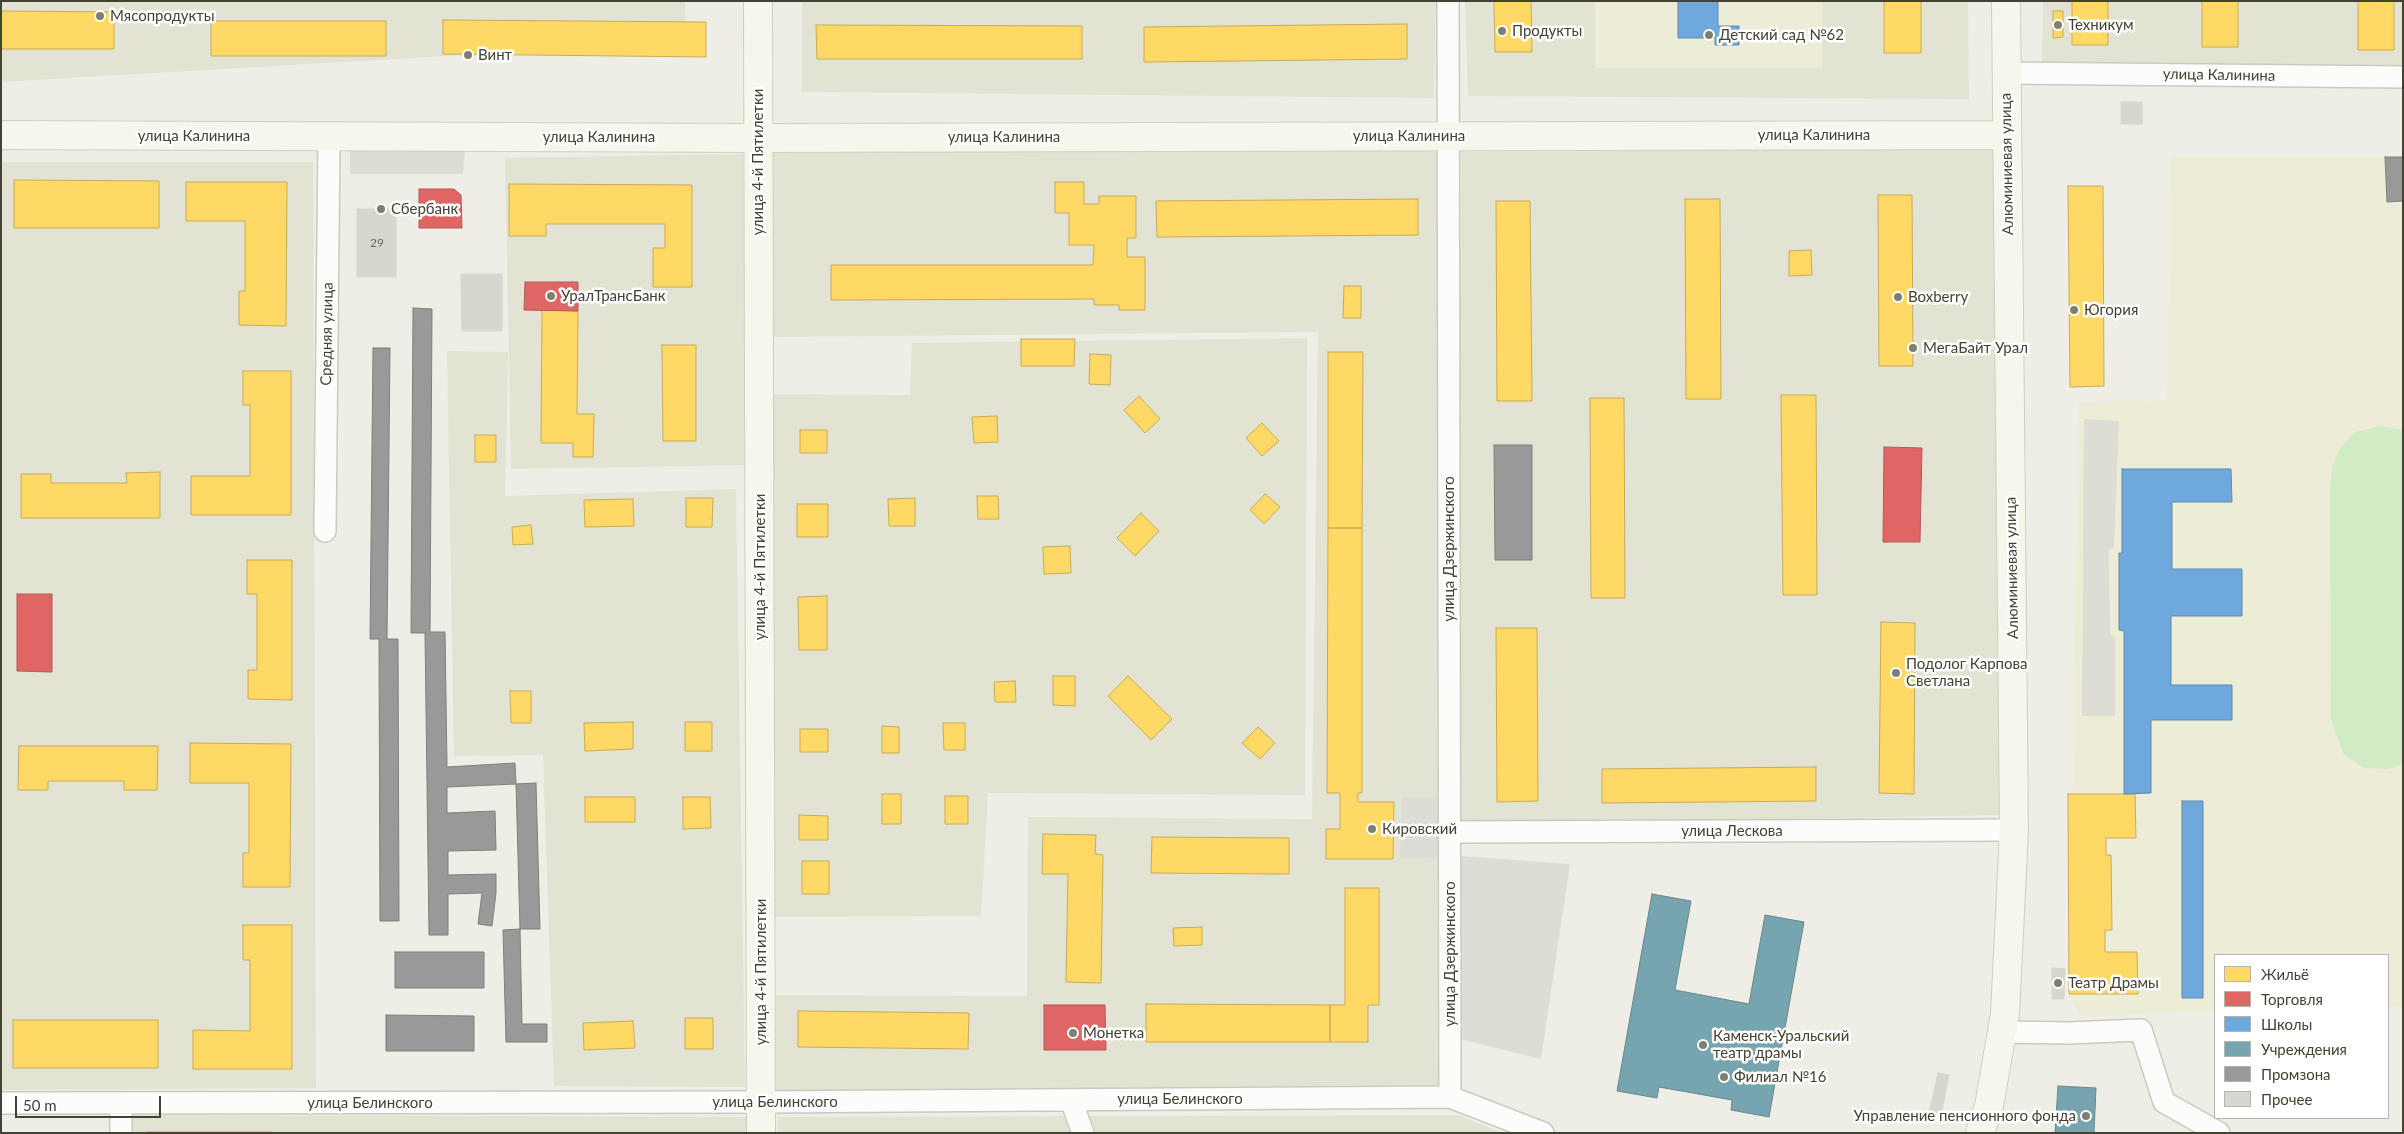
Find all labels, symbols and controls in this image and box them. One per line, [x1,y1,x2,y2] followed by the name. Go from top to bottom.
[110,7,215,25] place label: Мясопродукты
[94,10,106,22] marker: Мясопродукты
[2068,16,2133,34] place label: Техникум
[2052,19,2064,31] marker: Техникум
[1512,22,1582,40] place label: Продукты
[1496,25,1508,37] marker: Продукты
[1719,26,1844,44] place label: Детский сад №62
[1703,29,1715,41] marker: Детский сад №62
[478,46,512,64] place label: Винт
[462,49,474,61] marker: Винт
[2163,65,2275,85] street label: улица Калинина
[749,89,767,235] street label: улица 4-й Пятилетки
[1997,93,2017,235] street label: Алюминиевая улица
[1758,126,1870,144] street label: улица Калинина
[138,127,250,145] street label: улица Калинина
[1353,127,1465,145] street label: улица Калинина
[543,128,655,146] street label: улица Калинина
[948,128,1060,146] street label: улица Калинина
[391,200,458,218] place label: Сбербанк
[375,203,387,215] marker: Сбербанк
[370,236,384,250] house number: 29
[317,282,337,386] street label: Средняя улица
[561,287,666,305] place label: УралТрансБанк
[1908,288,1968,306] place label: Boxberry
[545,290,557,302] marker: УралТрансБанк
[1892,291,1904,303] marker: Boxberry
[2084,301,2138,319] place label: Югория
[2068,304,2080,316] marker: Югория
[1923,339,2028,357] place label: МегаБайт Урал
[1907,342,1919,354] marker: МегаБайт Урал
[1440,476,1458,622] street label: улица Дзержинского
[751,494,769,640] street label: улица 4-й Пятилетки
[2002,497,2022,639] street label: Алюминиевая улица
[1906,655,2027,690] place label: Подолог Карпова Светлана
[1890,667,1902,679] marker: Подолог Карпова Светлана
[1382,820,1457,838] place label: Кировский
[1681,822,1783,840] street label: улица Лескова
[1366,823,1378,835] marker: Кировский
[1441,881,1459,1027] street label: улица Дзержинского
[752,899,770,1045] street label: улица 4-й Пятилетки
[2214,954,2389,1119] legend
[2261,965,2309,983] text: Жильё
[2068,974,2159,992] place label: Театр Драмы
[2052,977,2064,989] marker: Театр Драмы
[2261,990,2323,1008] text: Торговля
[2261,1015,2312,1033] text: Школы
[1083,1024,1144,1042] place label: Монетка
[1067,1027,1079,1039] marker: Монетка
[1713,1027,1849,1062] place label: Каменск-Уральский театр драмы
[1697,1039,1709,1051] marker: Каменск-Уральский театр драмы
[2261,1040,2347,1058] text: Учреждения
[2261,1065,2331,1083] text: Промзона
[1734,1068,1826,1086] place label: Филиал №16
[1718,1071,1730,1083] marker: Филиал №16
[18,1086,164,1118] scale bar
[1117,1090,1243,1108] street label: улица Белинского
[2261,1090,2312,1108] text: Прочее
[712,1093,838,1111] street label: улица Белинского
[307,1094,433,1112] street label: улица Белинского
[23,1096,57,1114] text: 50 m
[1853,1107,2076,1125] place label: Управление пенсионного фонда
[2080,1110,2092,1122] marker: Управление пенсионного фонда

